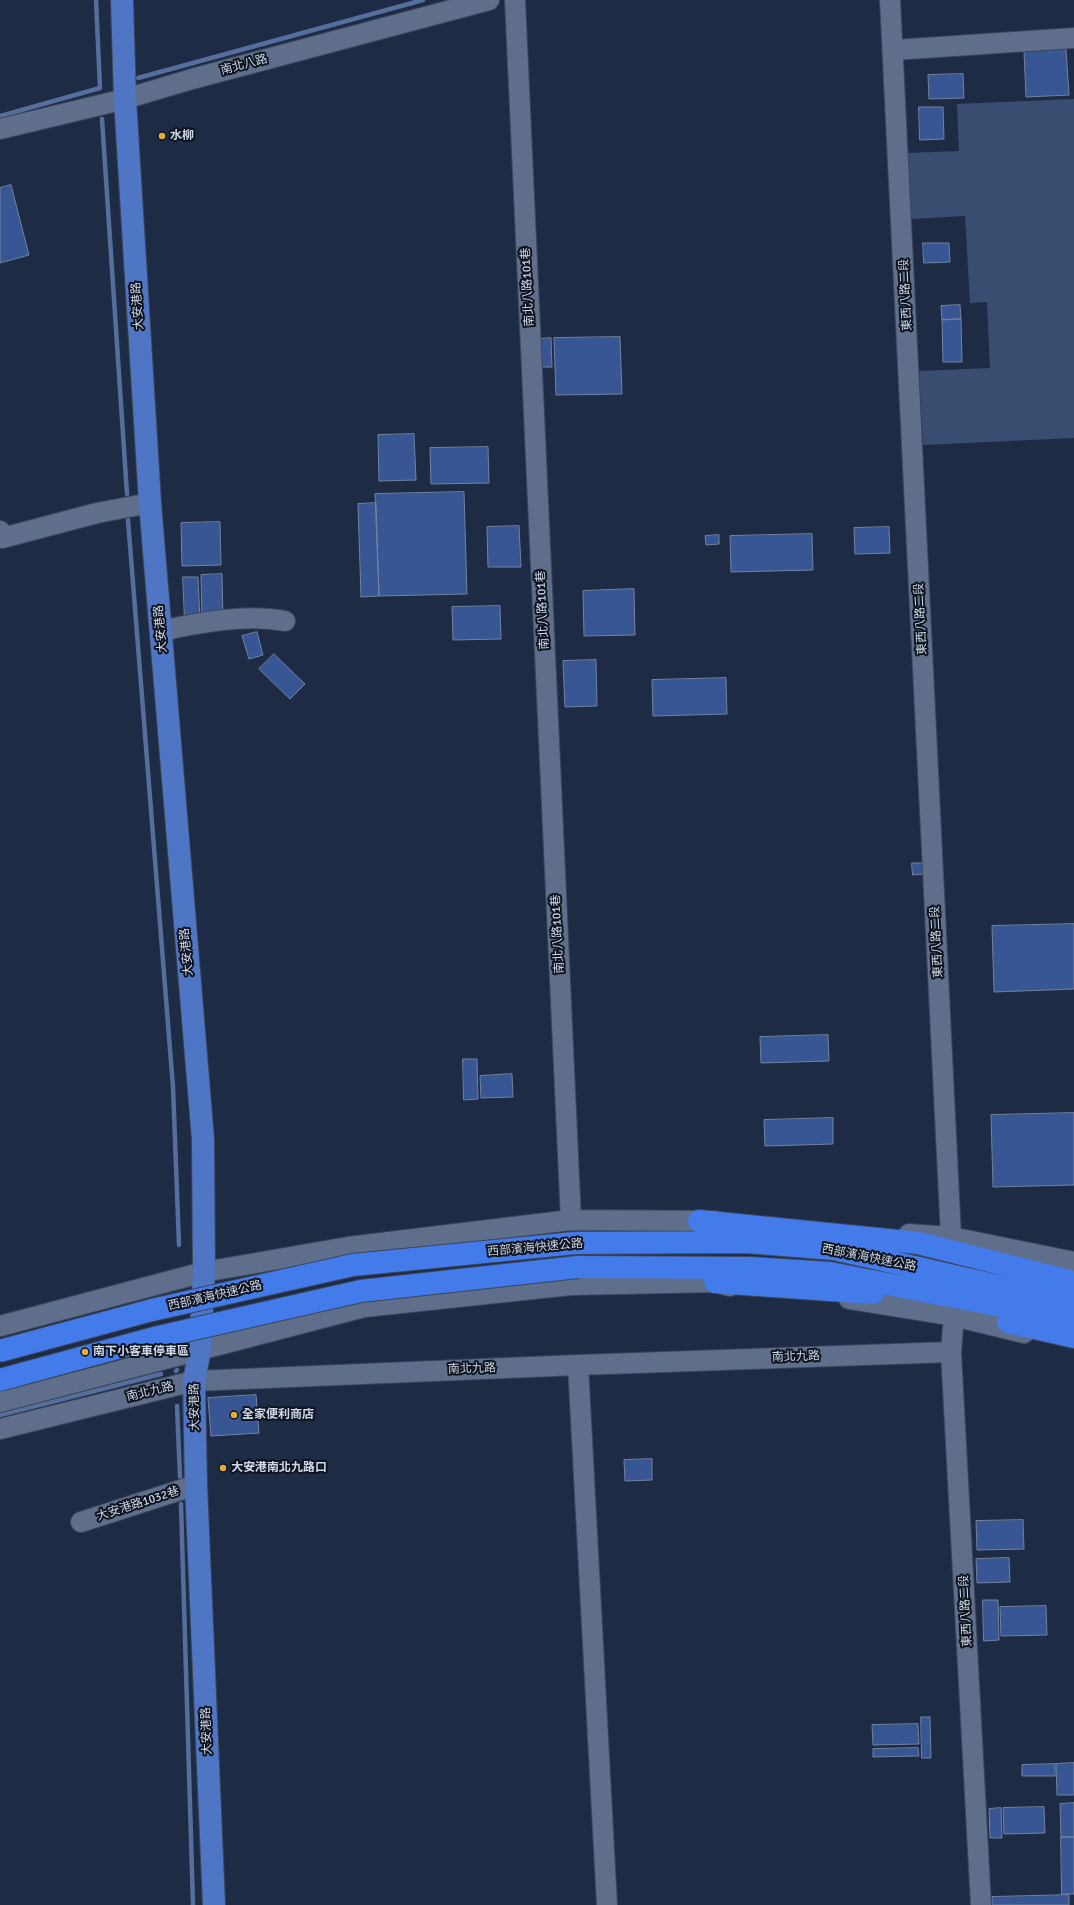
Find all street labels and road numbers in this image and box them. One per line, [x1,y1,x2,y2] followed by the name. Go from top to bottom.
[219,52,269,78] street label: 南北八路
[519,247,537,327] street label: 南北八路101巷
[897,259,915,331] street label: 東西八路二段
[129,282,147,330] street label: 大安港路
[534,570,552,650] street label: 南北八路101巷
[912,583,930,655] street label: 東西八路二段
[152,604,170,654] street label: 大安港路
[549,894,567,974] street label: 南北八路101巷
[928,906,946,978] street label: 東西八路二段
[178,927,196,977] street label: 大安港路
[487,1237,583,1259] street label: 西部濱海快速公路
[821,1242,917,1274] street label: 西部濱海快速公路
[167,1278,263,1314] street label: 西部濱海快速公路
[772,1349,820,1365] street label: 南北九路
[448,1361,496,1377] street label: 南北九路
[125,1379,175,1405] street label: 南北九路
[187,1383,203,1431] street label: 大安港路
[95,1484,181,1524] street label: 大安港路1032巷
[957,1575,975,1647] street label: 東西八路二段
[199,1707,215,1755] street label: 大安港路

